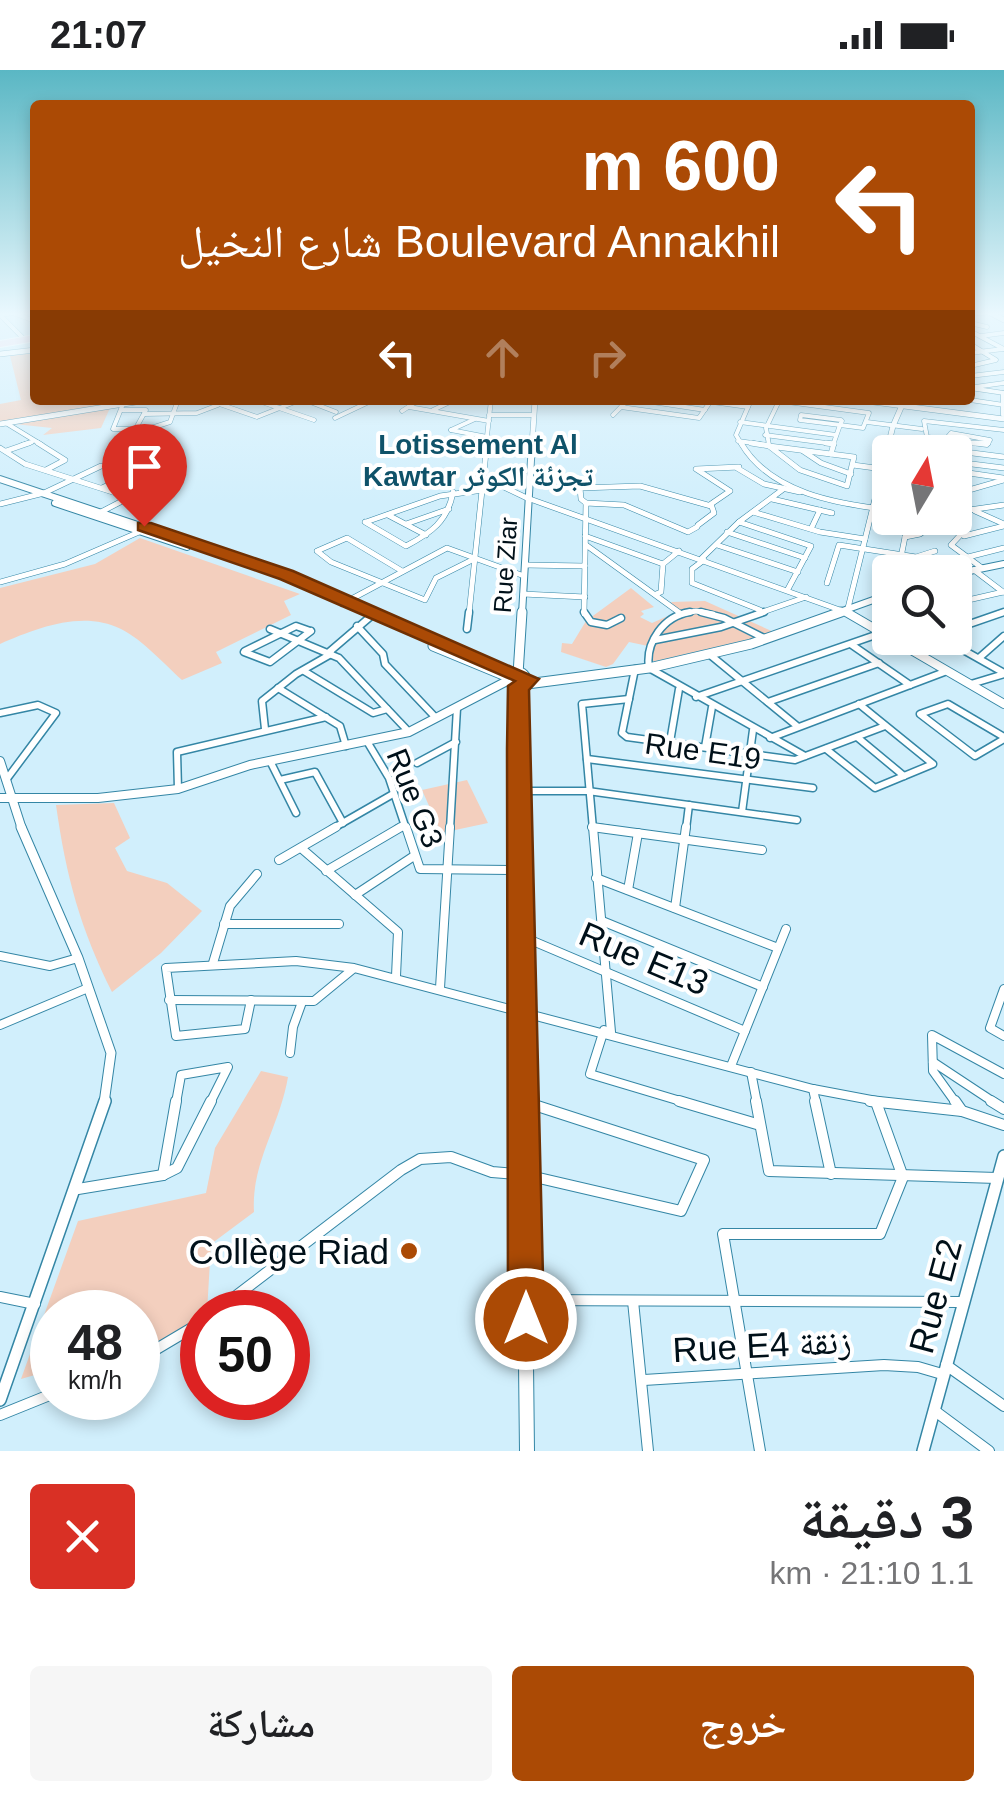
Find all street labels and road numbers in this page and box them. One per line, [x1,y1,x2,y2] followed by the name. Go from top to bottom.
[488,516,522,614] street label: Rue Ziar
[643,727,763,775] street label: Rue E19
[380,744,450,852] street label: Rue G3
[574,913,714,1003] street label: Rue E13
[901,1235,969,1357] street label: Rue E2
[672,1321,852,1369] street label: Rue E4 زنقة

